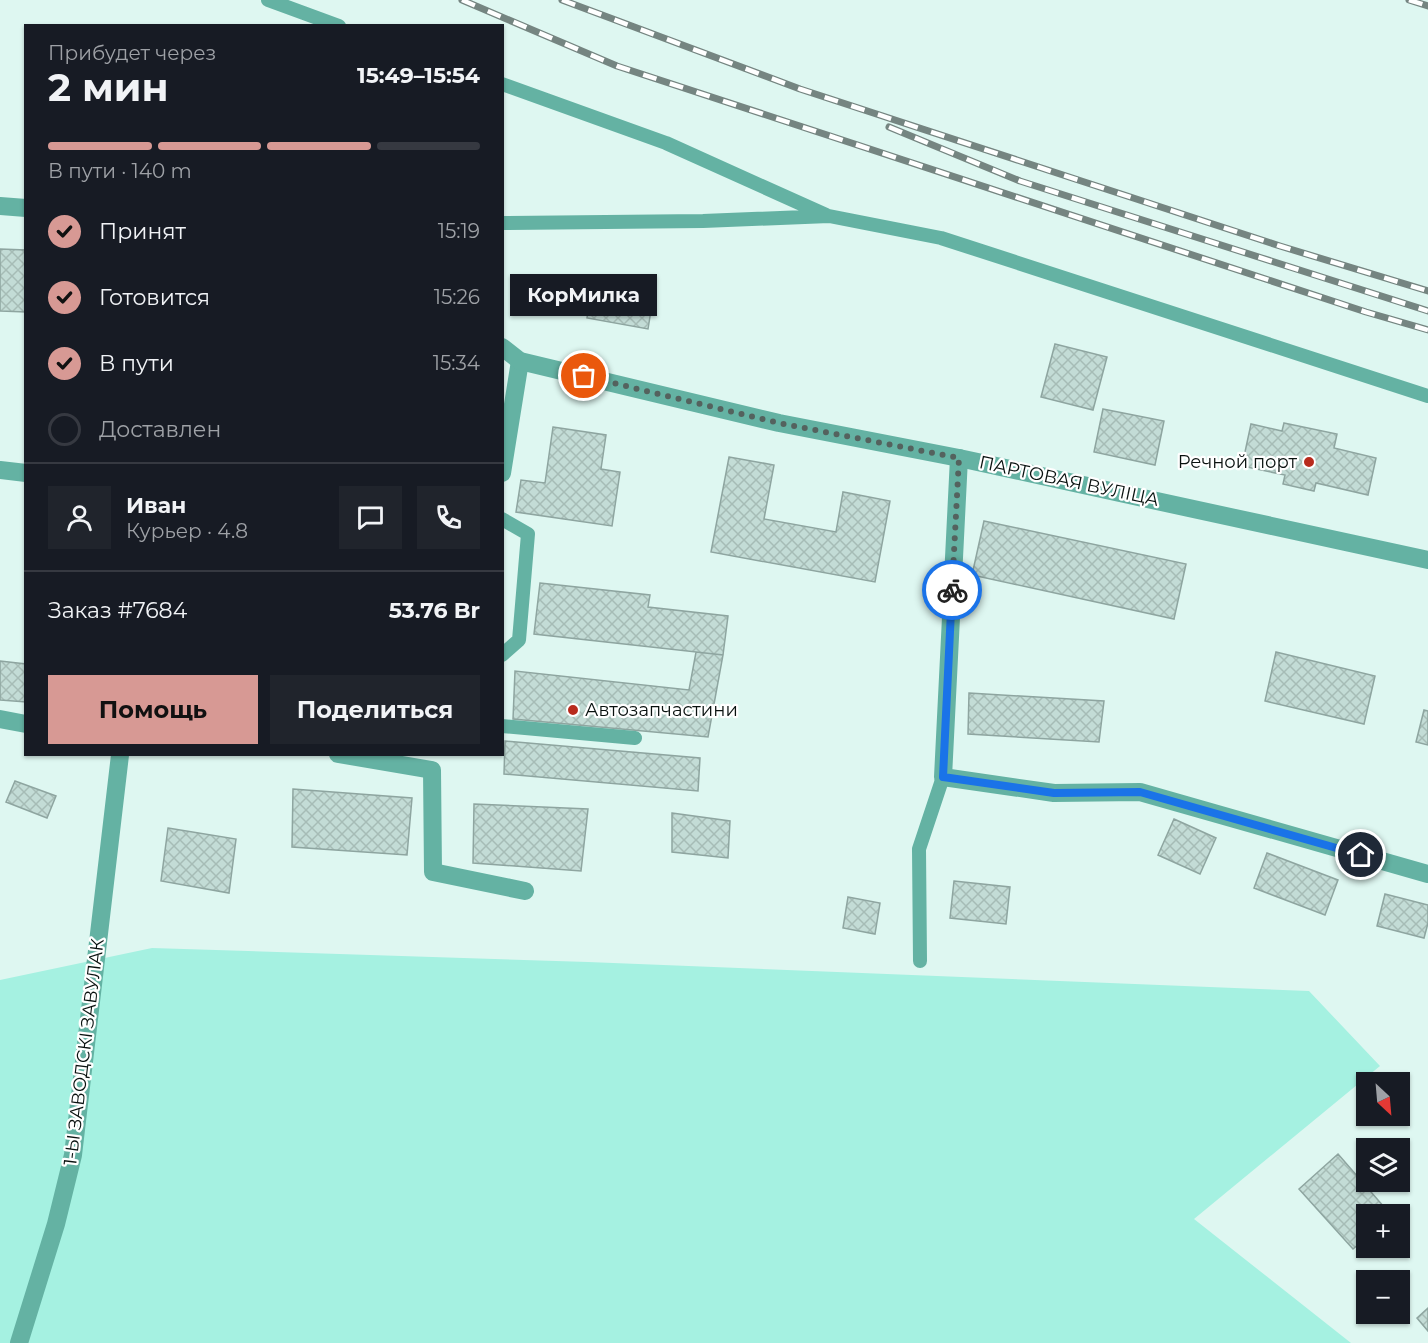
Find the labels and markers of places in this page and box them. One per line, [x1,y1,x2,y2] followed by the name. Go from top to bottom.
[510,274,658,316] callout: КорМилка
[558,350,609,401] pin
[1178,451,1297,473] place label: Речной порт
[1302,455,1316,469] marker: Речной порт
[585,699,738,721] place label: Автозапчастини
[566,703,580,717] marker: Автозапчастини
[1335,829,1386,880] pin

